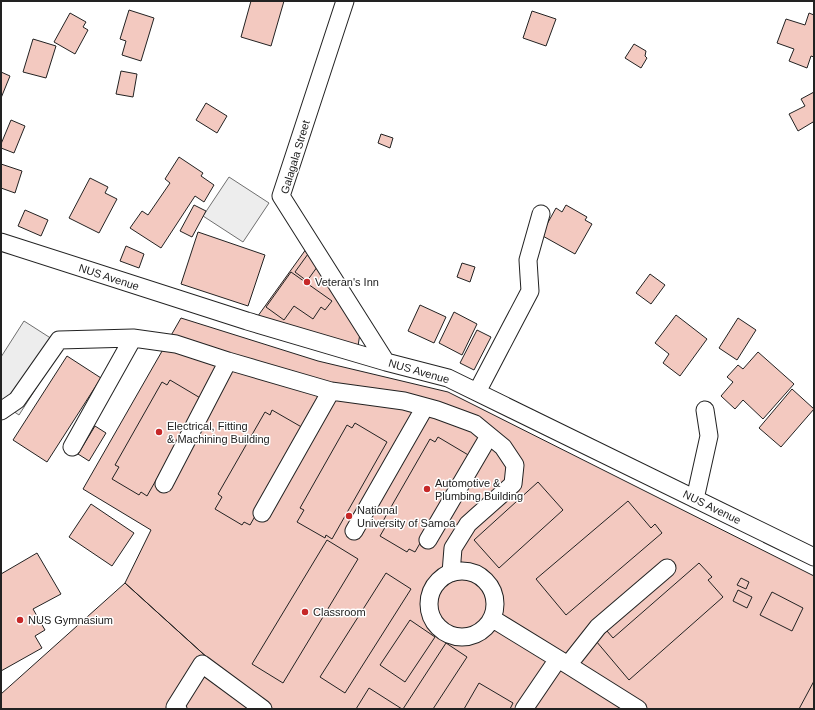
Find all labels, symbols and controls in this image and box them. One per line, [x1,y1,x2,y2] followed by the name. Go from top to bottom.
[278,119,312,195] street label: Galagala Street
[77,262,141,292] street label: NUS Avenue
[315,276,379,288] place label: Veteran's Inn
[302,277,312,287] marker: Veteran's Inn
[387,357,451,385] street label: NUS Avenue
[167,420,270,445] place label: Electrical, Fitting & Machining Building
[154,427,164,437] marker: Electrical, Fitting & Machining Building
[435,477,523,502] place label: Automotive & Plumbing Building
[422,484,432,494] marker: Automotive & Plumbing Building
[681,488,743,526] street label: NUS Avenue
[357,504,456,529] place label: National University of Samoa
[344,511,354,521] marker: National University of Samoa
[313,606,366,618] place label: Classroom
[300,607,310,617] marker: Classroom
[28,614,113,626] place label: NUS Gymnasium
[15,615,25,625] marker: NUS Gymnasium

